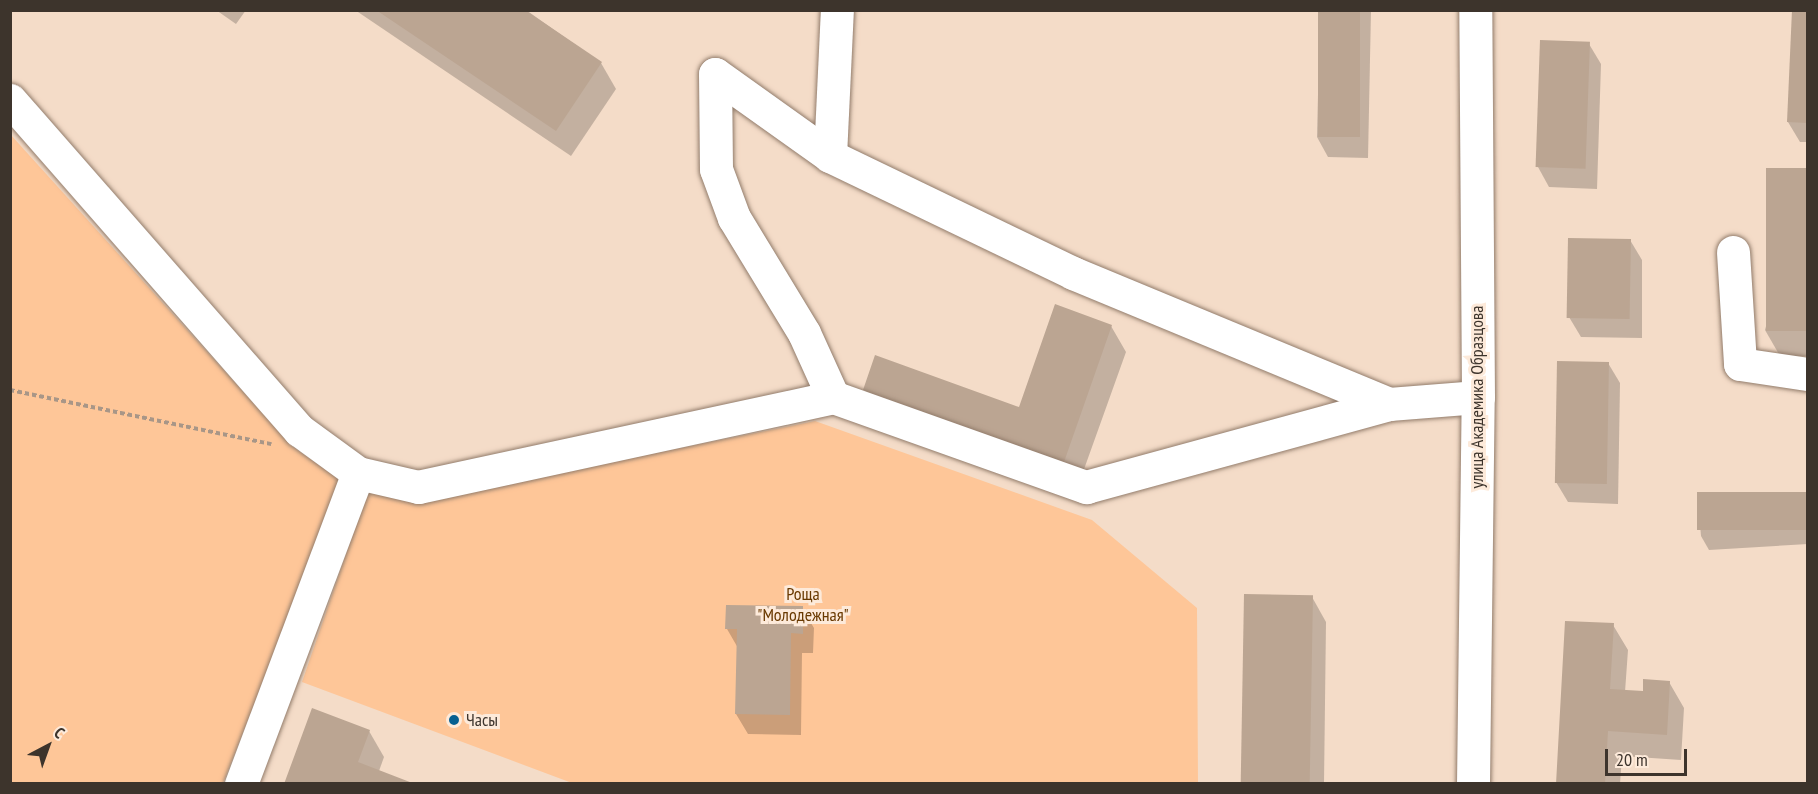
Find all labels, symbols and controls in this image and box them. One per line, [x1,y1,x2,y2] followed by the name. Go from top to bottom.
[1466,305,1488,489] street label: улица Академика Образцова
[757,584,849,626] park label: Роща "Молодежная"
[466,709,498,731] place label: Часы
[447,713,461,727] marker: Часы
[18,716,78,776] north arrow
[50,722,69,742] text: С
[1608,737,1690,775] scale bar
[1616,748,1648,771] text: 20 m

